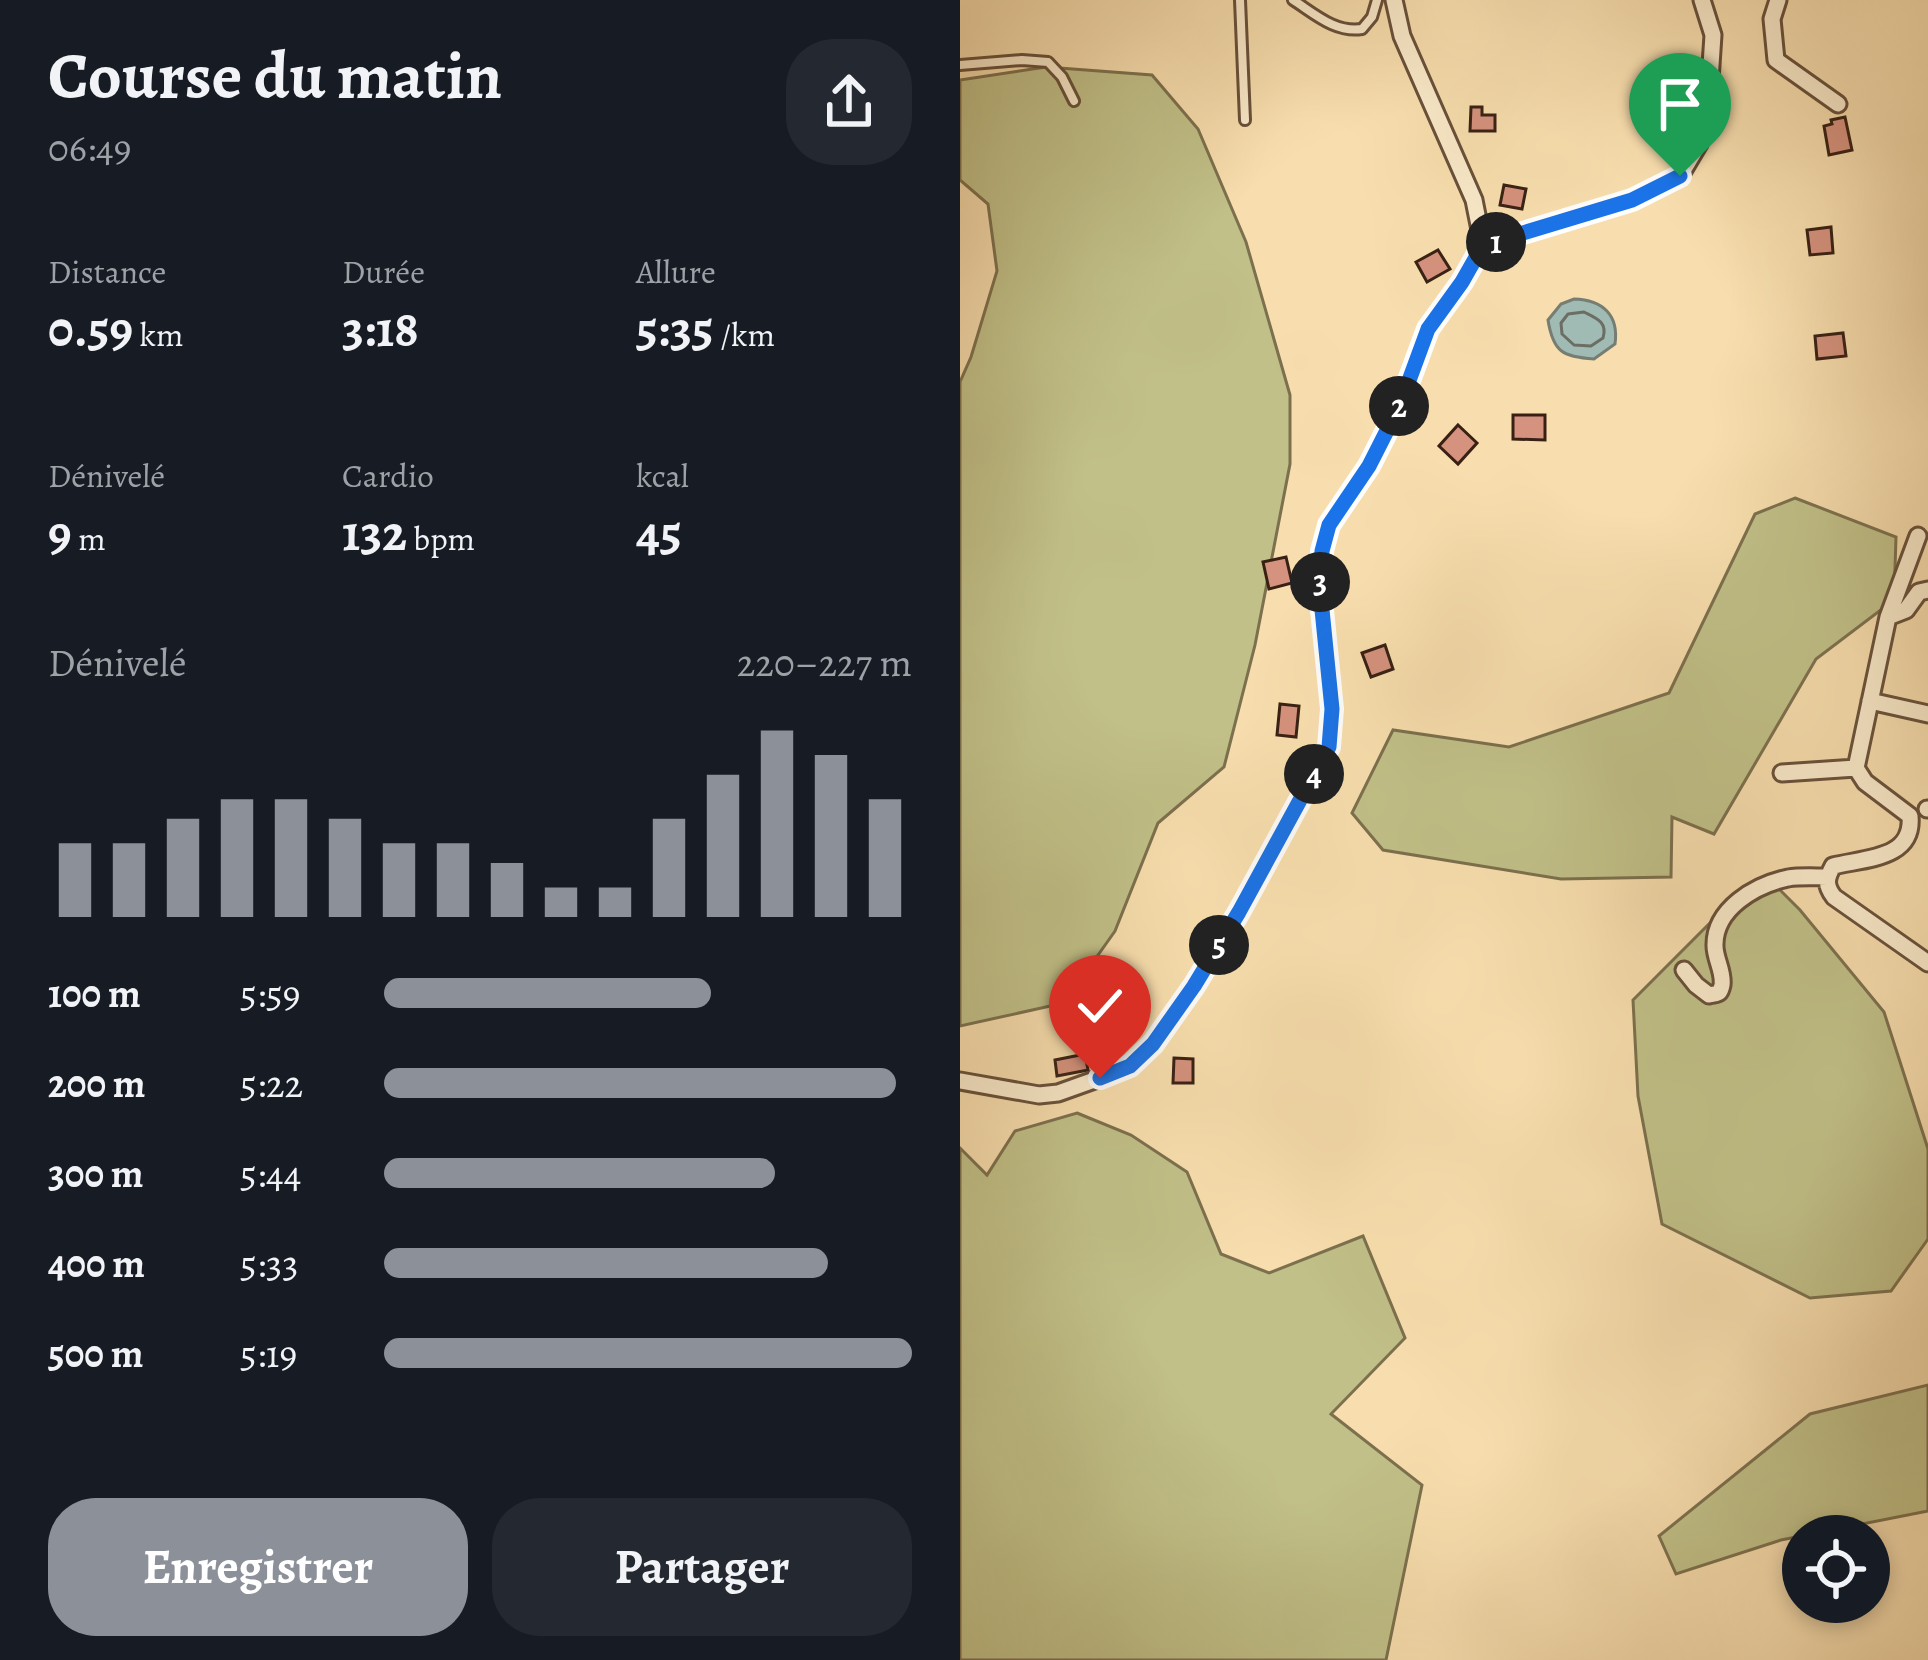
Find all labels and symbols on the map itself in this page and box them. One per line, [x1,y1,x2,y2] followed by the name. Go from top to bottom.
[1629,53,1731,176] pin
[1466,212,1526,272] pin: 1
[1369,376,1429,436] pin: 2
[1290,552,1350,612] pin: 3
[1284,744,1344,804] pin: 4
[1189,915,1249,975] pin: 5
[1049,955,1151,1078] pin

